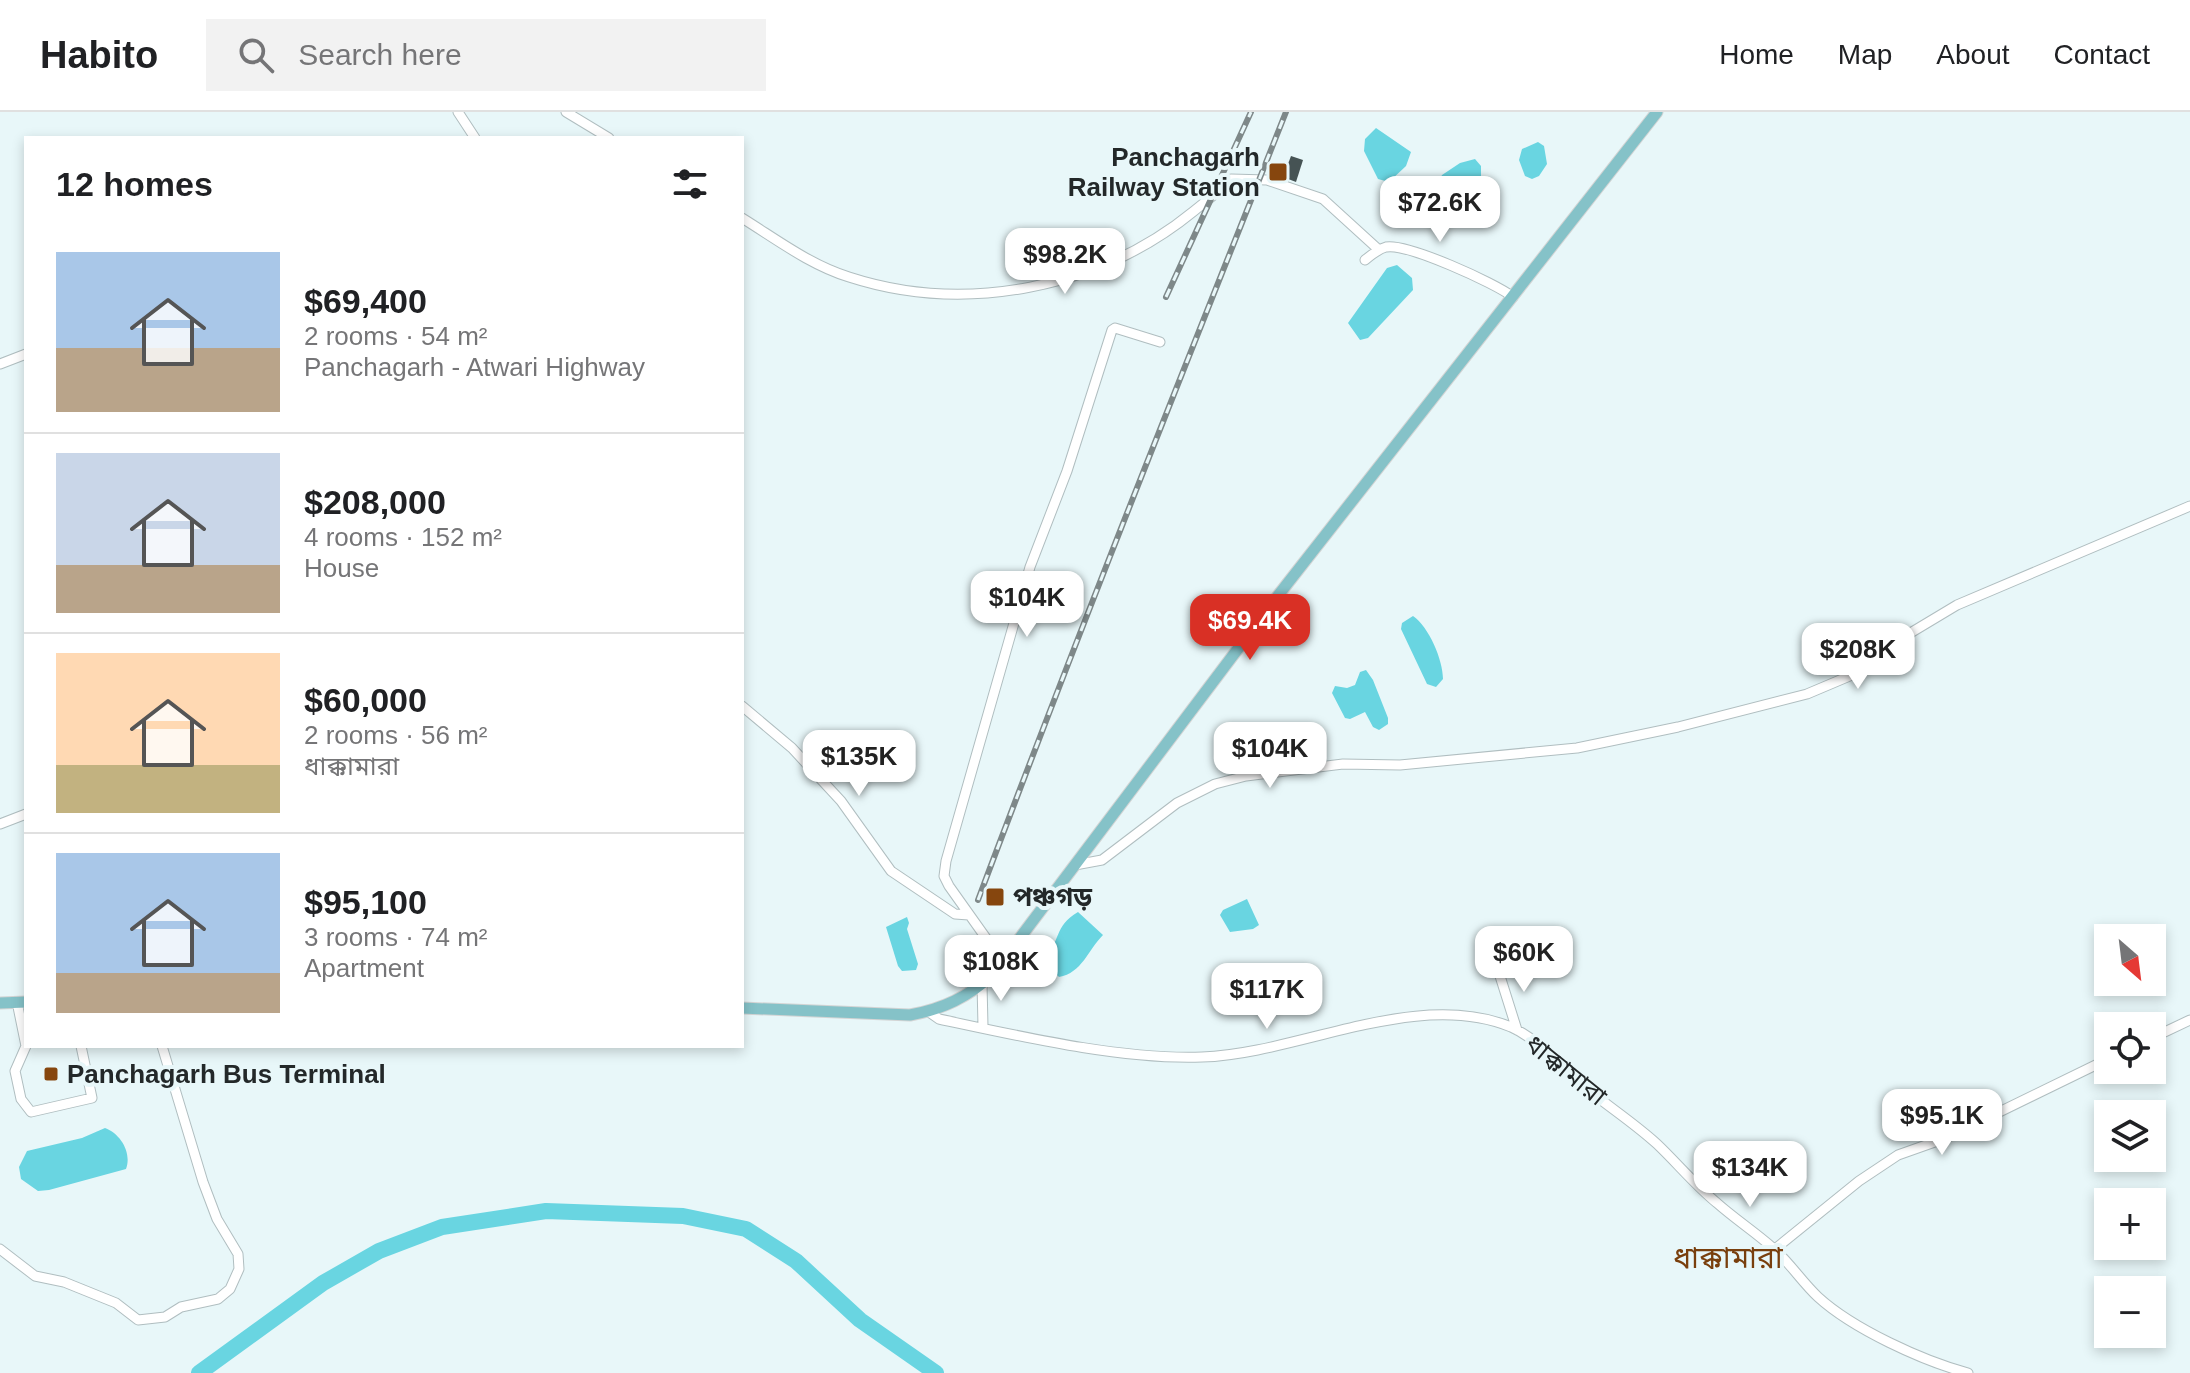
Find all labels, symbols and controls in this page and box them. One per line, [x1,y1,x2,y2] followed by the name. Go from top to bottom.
[206,19,766,91] search box
[234,33,278,77] icon: search
[40,34,158,76] text: Habito
[298,38,462,71] text: Search here
[1719,39,1794,70] text: Home
[1838,39,1892,70] text: Map
[1936,39,2010,70] text: About
[2054,39,2150,70] text: Contact
[1068,142,1260,202] place label: Panchagarh Railway Station
[1267,161,1289,183] marker: Panchagarh Railway Station
[668,162,712,206] icon: filters
[56,165,213,203] text: 12 homes
[1375,176,1505,244] pin: $72.6K
[1398,187,1482,217] text: $72.6K
[1000,228,1130,296] pin: $98.2K
[1023,239,1107,269] text: $98.2K
[304,282,427,320] text: $69,400
[120,284,216,380] icon: home
[304,321,488,351] text: 2 rooms · 54 m²
[304,352,645,382] text: Panchagarh - Atwari Highway
[304,483,446,521] text: $208,000
[120,485,216,581] icon: home
[304,522,502,552] text: 4 rooms · 152 m²
[304,553,379,583] text: House
[971,571,1083,639] pin: $104K
[989,582,1065,612] text: $104K
[1185,594,1315,662] pin: $69.4K
[1208,605,1292,635] text: $69.4K
[1802,623,1914,691] pin: $208K
[1820,634,1896,664] text: $208K
[304,681,427,719] text: $60,000
[120,685,216,781] icon: home
[304,720,488,750] text: 2 rooms · 56 m²
[1214,722,1326,790] pin: $104K
[803,730,915,798] pin: $135K
[1232,733,1308,763] text: $104K
[821,741,897,771] text: $135K
[304,751,399,781] text: ধাক্কামারা
[1013,882,1092,912] place label: পঞ্চগড়
[304,883,427,921] text: $95,100
[120,885,216,981] icon: home
[984,886,1006,908] marker: পঞ্চগড়
[304,922,488,952] text: 3 rooms · 74 m²
[2094,924,2166,996] north arrow
[2094,924,2166,1348] map controls
[1477,926,1571,994] pin: $60K
[945,935,1057,1003] pin: $108K
[1493,937,1555,967] text: $60K
[963,946,1039,976] text: $108K
[304,953,424,983] text: Apartment
[1211,963,1323,1031] pin: $117K
[1229,974,1305,1004] text: $117K
[2094,1012,2166,1084] button: locate
[1520,1028,1613,1112] street label: ধাক্কামারা
[67,1059,386,1089] place label: Panchagarh Bus Terminal
[42,1065,60,1083] marker: Panchagarh Bus Terminal
[1877,1089,2007,1157] pin: $95.1K
[1900,1100,1984,1130] text: $95.1K
[2094,1100,2166,1172] button: layers
[1694,1141,1806,1209] pin: $134K
[1712,1152,1788,1182] text: $134K
[2094,1188,2166,1260] button: +
[1673,1241,1784,1274] district label: ধাক্কামারা
[2094,1276,2166,1348] button: −

